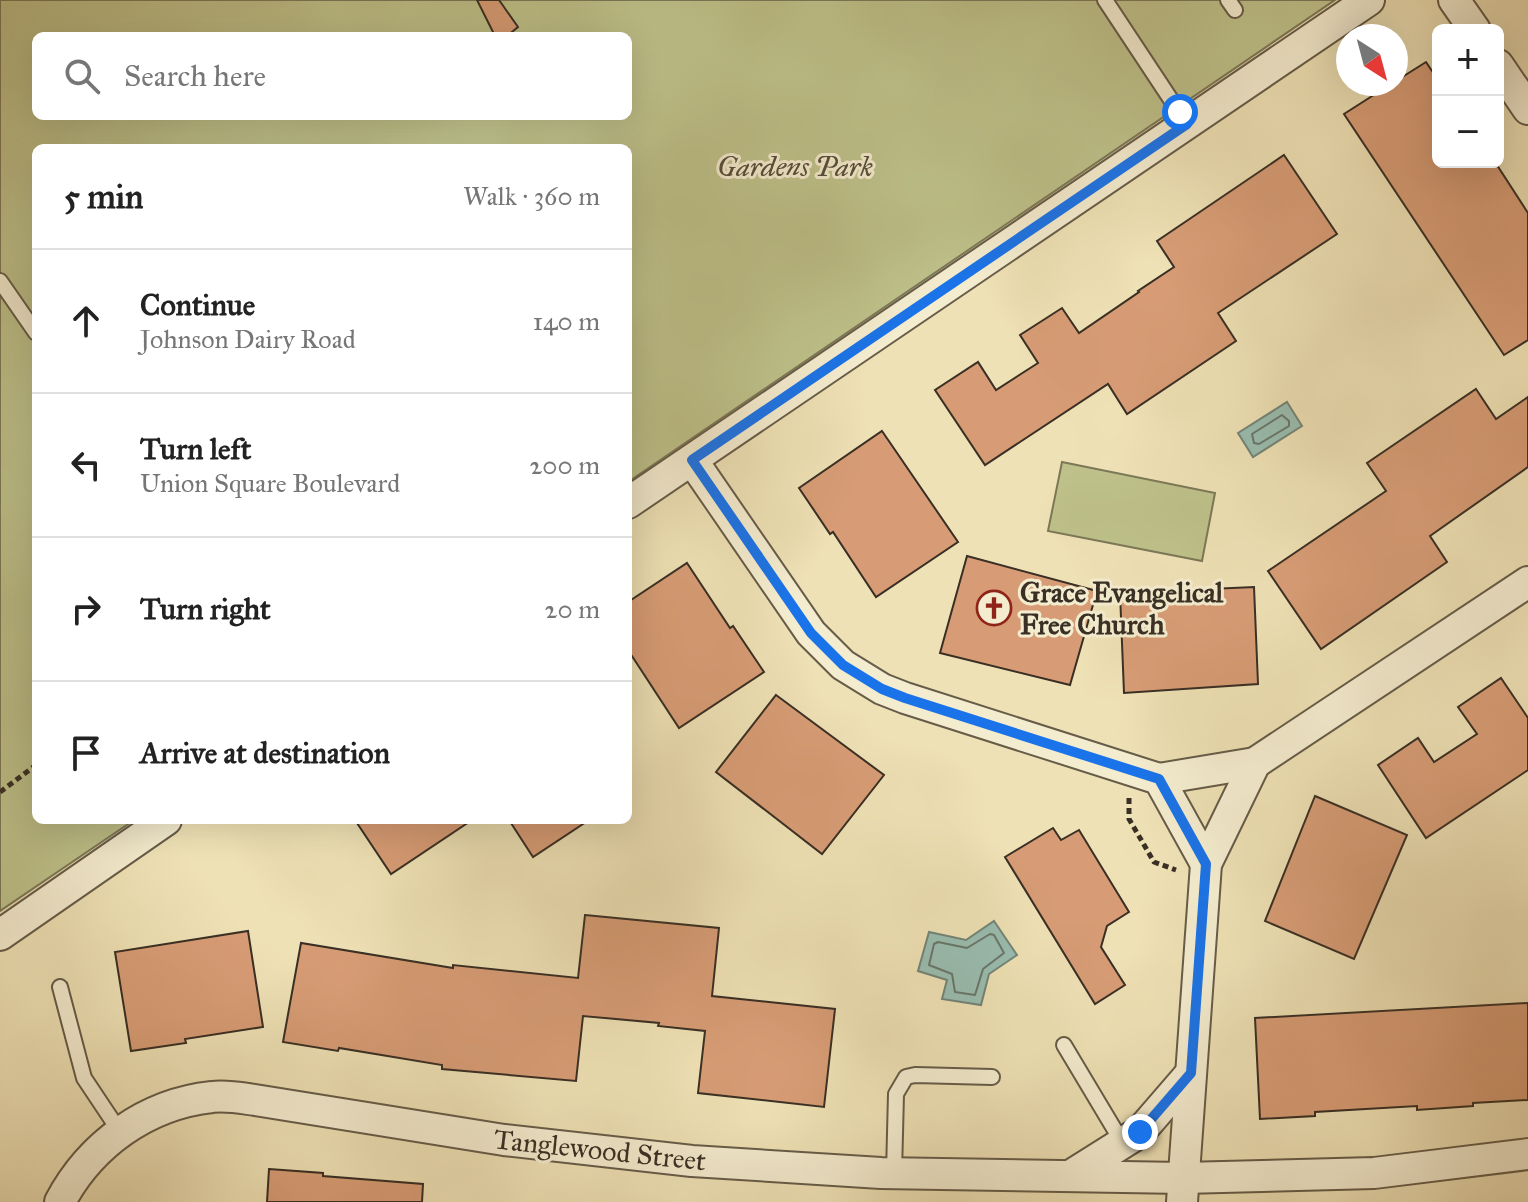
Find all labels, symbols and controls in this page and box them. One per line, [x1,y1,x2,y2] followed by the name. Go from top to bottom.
[1336,24,1408,96] north arrow
[1432,24,1504,168] map controls
[1432,24,1504,96] button: +
[32,32,632,120] search box
[60,54,104,98] icon: search
[124,58,266,94] text: Search here
[1162,94,1198,130] route start
[1432,96,1504,168] button: −
[717,149,874,184] park label: Gardens Park
[64,176,143,217] text: 5 min
[463,180,600,212] text: Walk · 360 m
[140,287,255,323] text: Continue
[64,299,108,343] icon: ahead
[533,305,600,337] text: 140 m
[140,323,356,355] text: Johnson Dairy Road
[140,431,251,467] text: Turn left
[64,443,108,487] icon: left
[529,449,600,481] text: 200 m
[140,467,400,499] text: Union Square Boulevard
[1020,575,1224,642] place label: Grace Evangelical Free Church
[64,587,108,631] icon: right
[975,589,1013,627] church icon: Grace Evangelical Free Church
[140,591,271,627] text: Turn right
[545,593,600,625] text: 20 m
[64,731,108,775] icon: arrive
[140,735,390,771] text: Arrive at destination
[1122,1114,1158,1150] route end
[492,1121,708,1179] street label: Tanglewood Street

